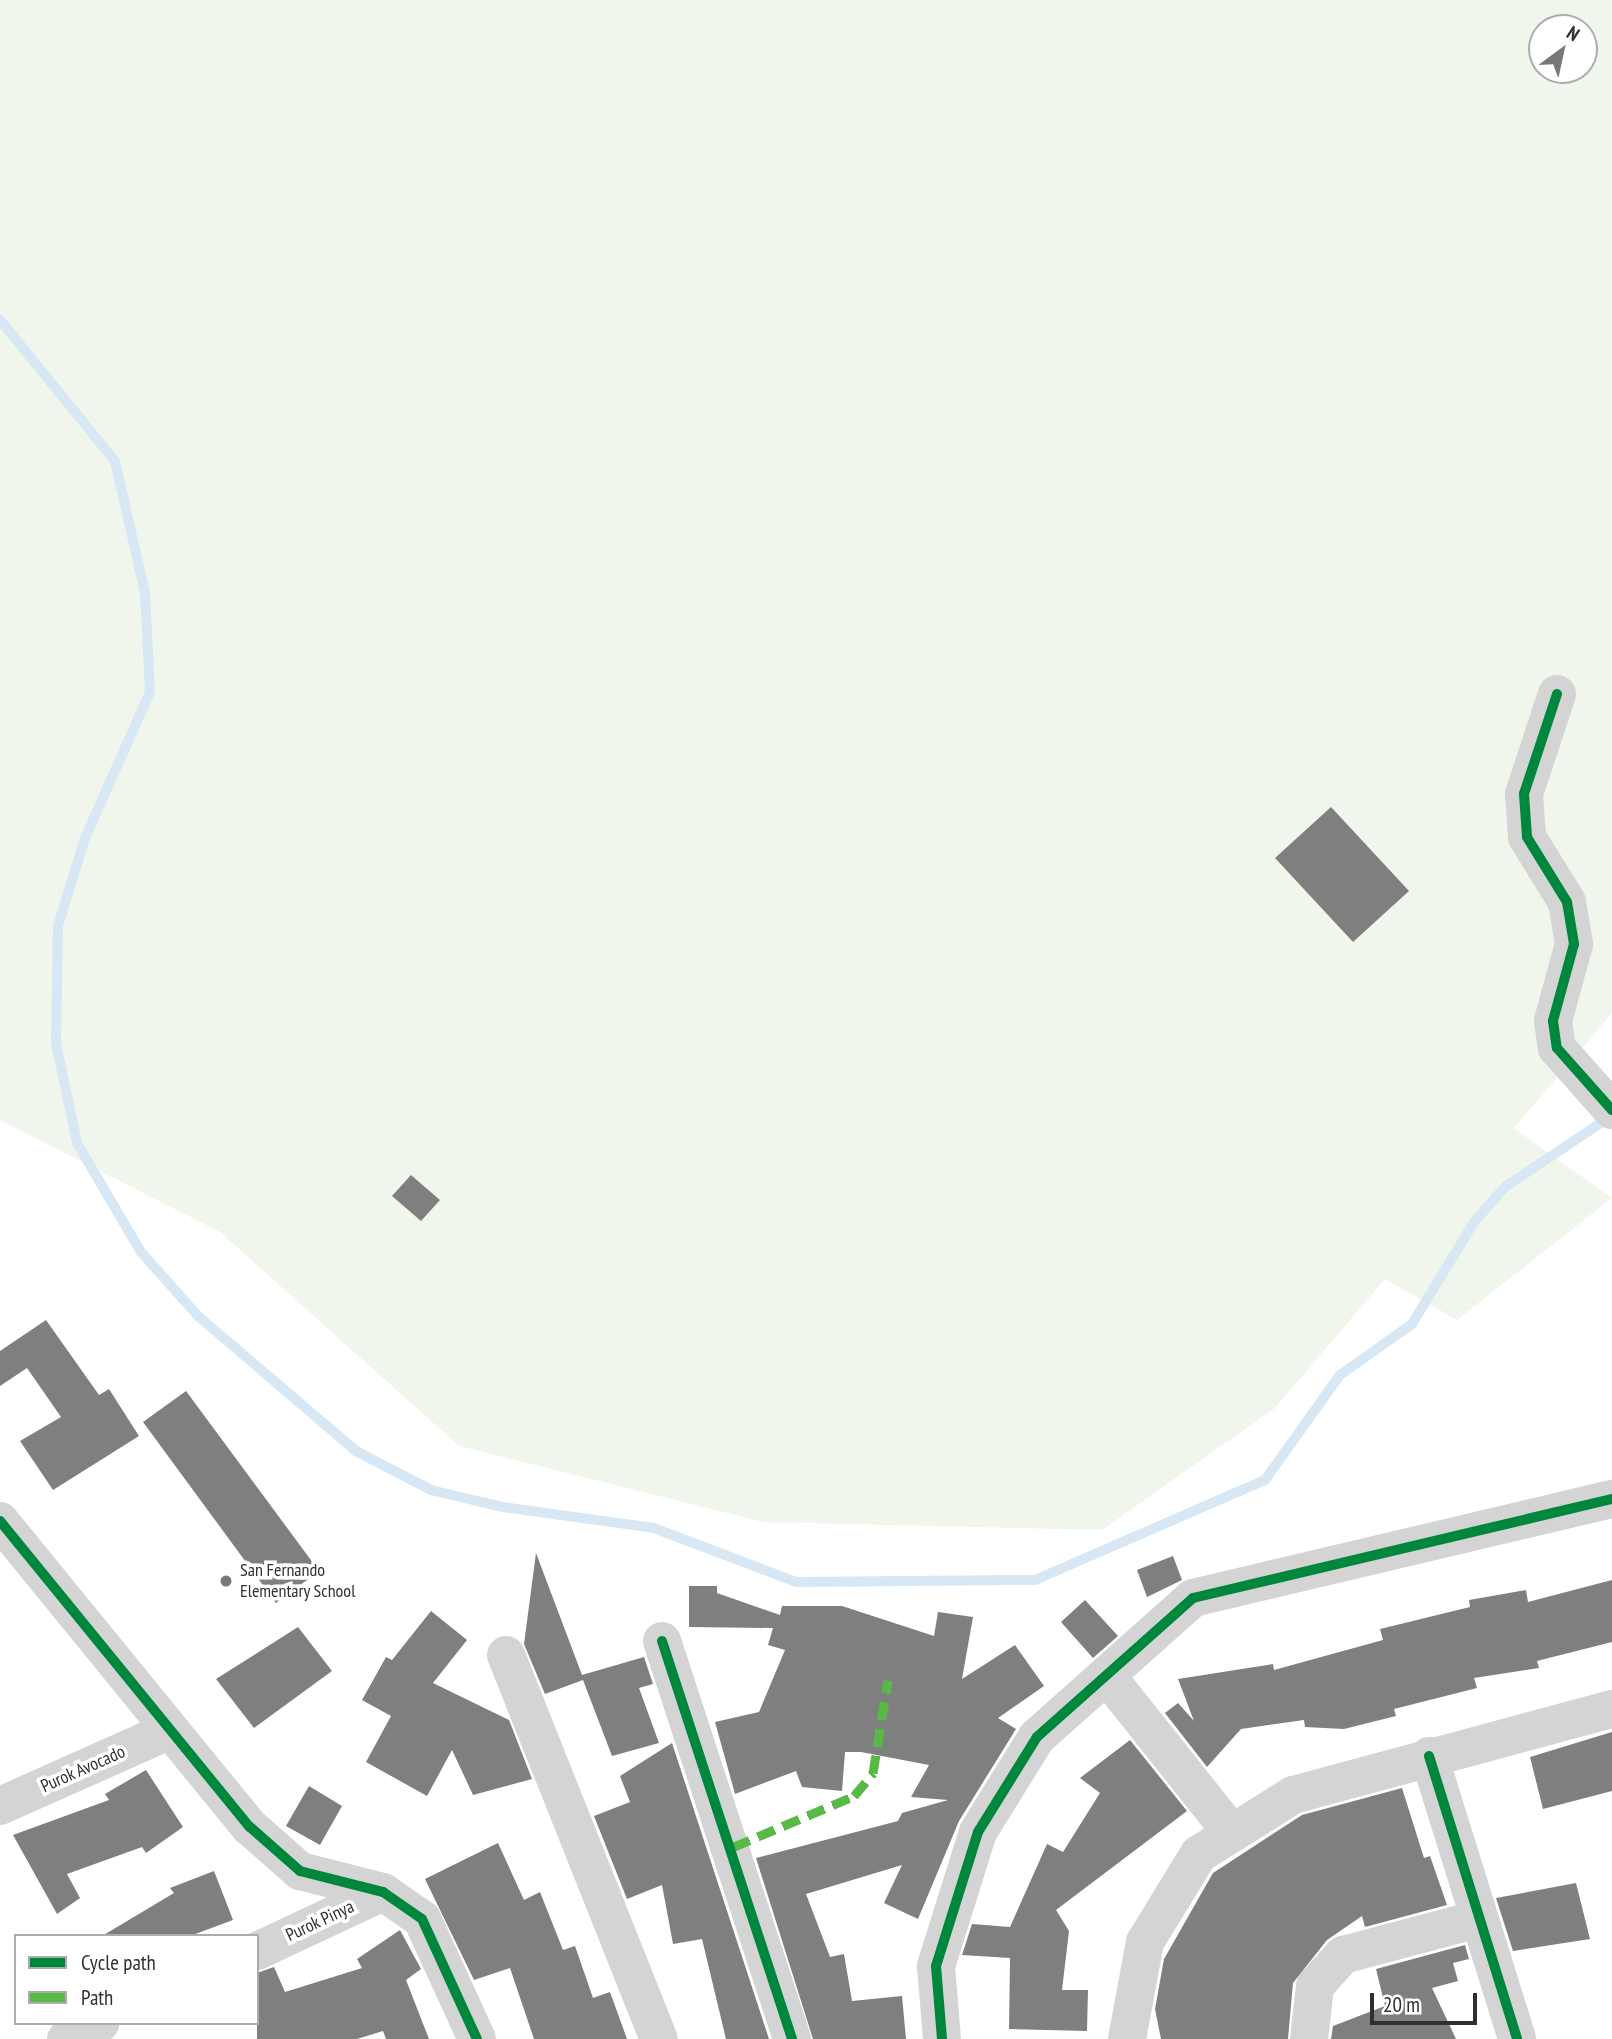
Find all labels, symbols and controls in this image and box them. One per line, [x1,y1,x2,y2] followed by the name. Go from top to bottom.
[1528,14,1598,84] north arrow
[1563,20,1584,46] text: N
[240,1560,356,1602] place label: San Fernando Elementary School
[218,1573,234,1589] marker: San Fernando Elementary School
[37,1741,129,1797] street label: Purok Avocado
[282,1896,358,1946] street label: Purok Pinya
[14,1934,259,2025] legend
[81,1949,156,1976] text: Cycle path
[1374,1980,1481,2024] scale bar
[81,1984,113,2011] text: Path
[1383,1991,1420,2018] text: 20 m

